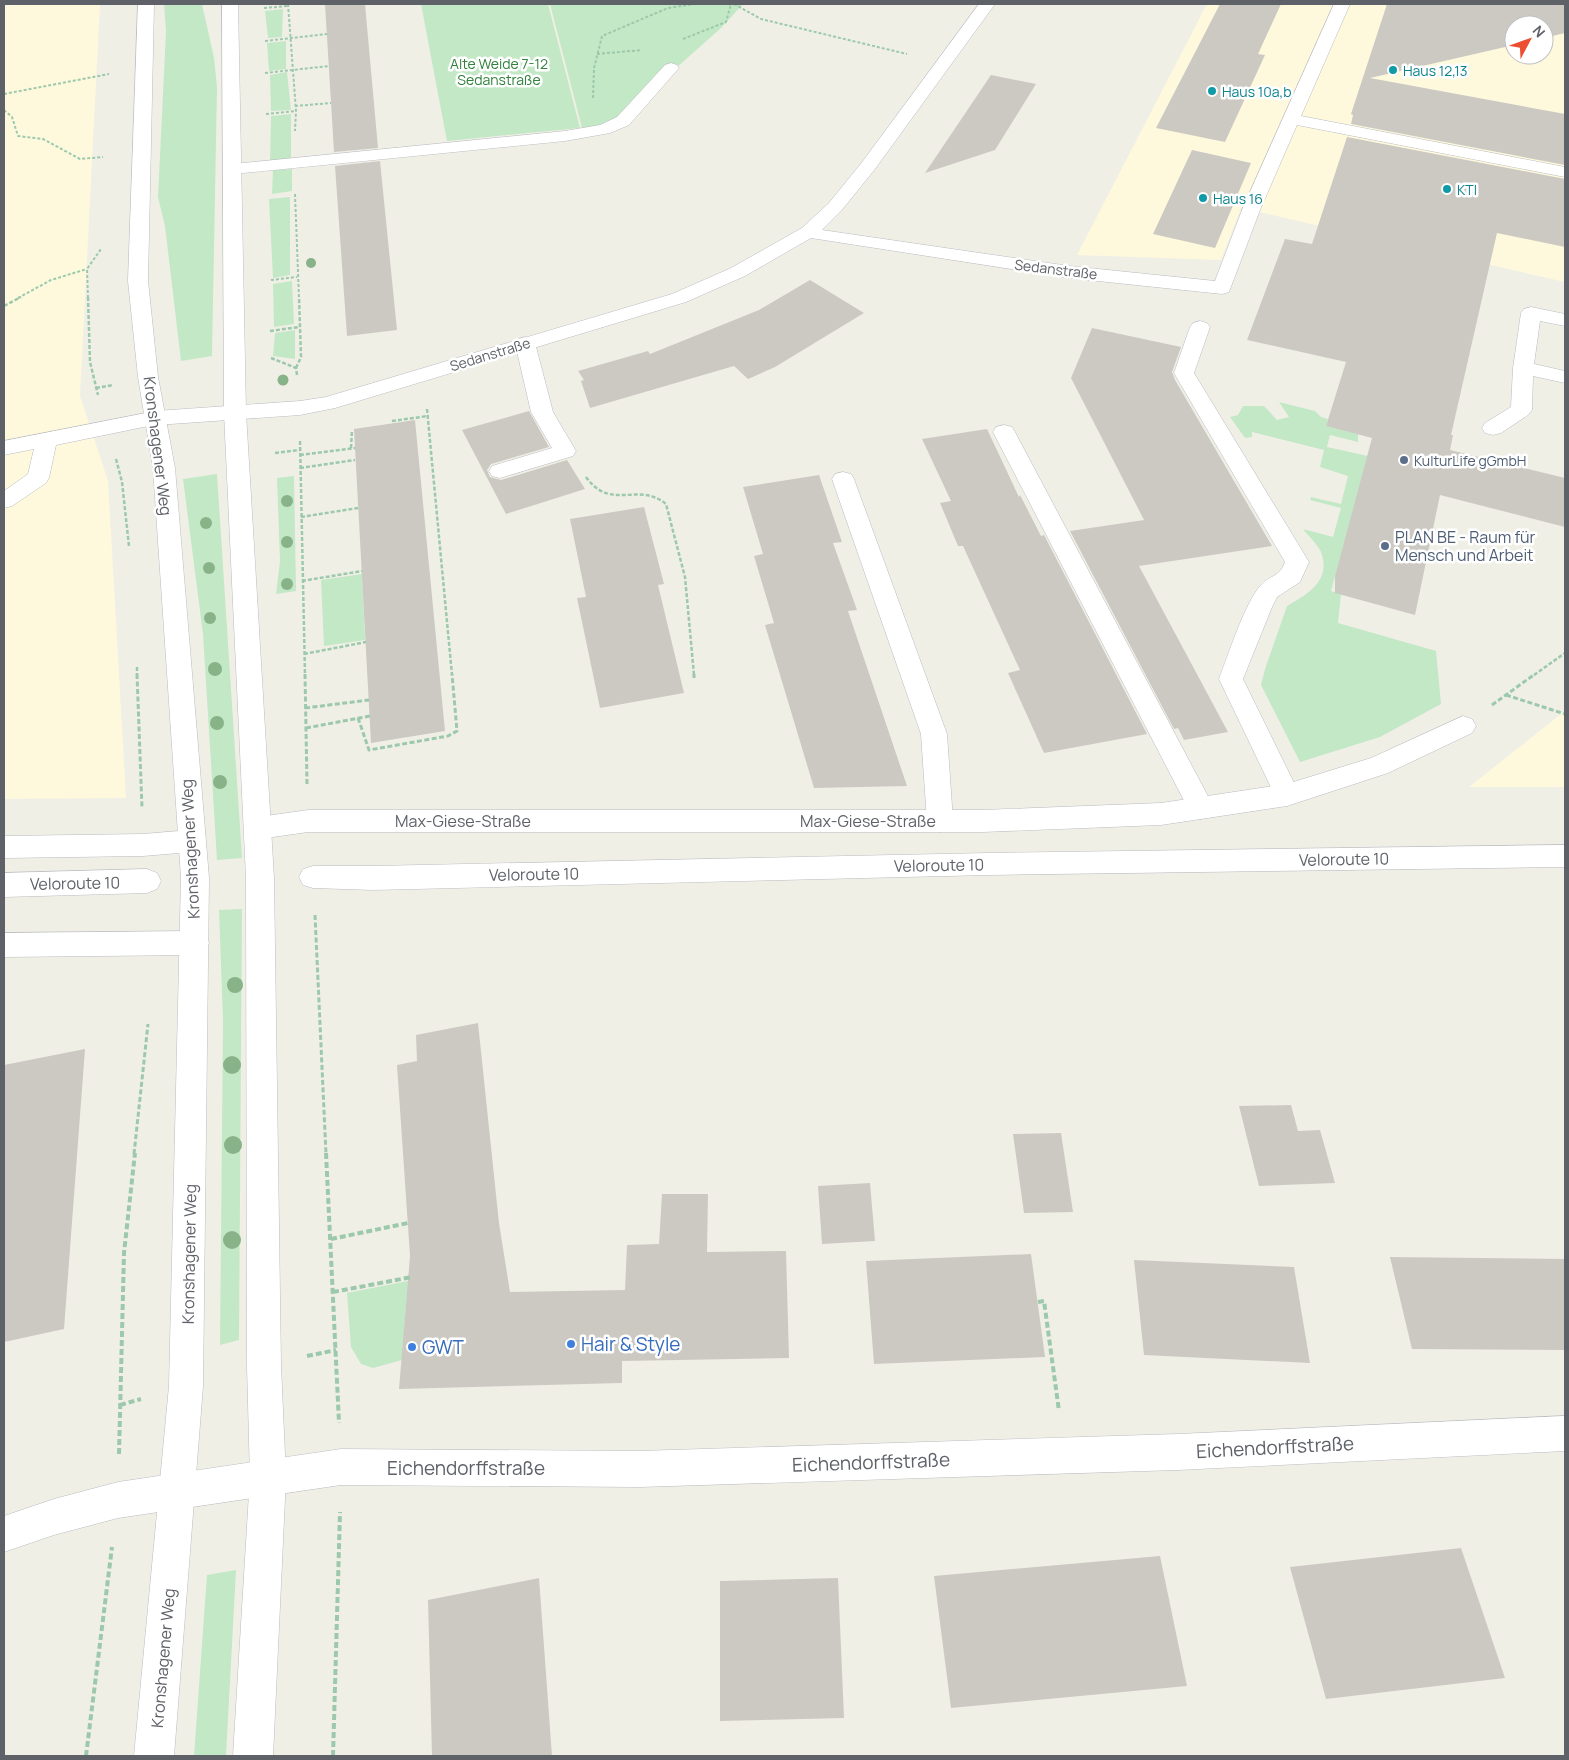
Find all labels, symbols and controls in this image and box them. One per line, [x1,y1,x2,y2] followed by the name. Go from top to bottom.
[1504,15,1554,65] north arrow
[1529,21,1550,41] text: N
[450,54,548,89] park label: Alte Weide 7-12 Sedanstraße
[1403,61,1468,80] place label: Haus 12,13
[1387,64,1399,76] marker: Haus 12,13
[1222,82,1292,101] place label: Haus 10a,b
[1206,85,1218,97] marker: Haus 10a,b
[1457,180,1477,199] place label: KTI
[1441,183,1453,195] marker: KTI
[1213,189,1263,208] place label: Haus 16
[1197,192,1209,204] marker: Haus 16
[1014,254,1098,284] street label: Sedanstraße
[447,333,533,375] street label: Sedanstraße
[139,375,177,517] street label: Kronshagener Weg
[1414,451,1526,470] place label: KulturLife gGmbH
[1398,454,1410,466] marker: KulturLife gGmbH
[1395,526,1536,566] place label: PLAN BE - Raum für Mensch und Arbeit
[1379,540,1391,552] marker: PLAN BE - Raum für Mensch und Arbeit
[175,778,205,920] street label: Kronshagener Weg
[395,810,531,832] street label: Max-Giese-Straße
[800,810,936,832] street label: Max-Giese-Straße
[1299,847,1389,871] street label: Veloroute 10
[894,853,984,877] street label: Veloroute 10
[489,862,579,886] street label: Veloroute 10
[30,871,120,895] street label: Veloroute 10
[177,1184,201,1324] street label: Kronshagener Weg
[581,1331,680,1357] place label: Hair & Style
[422,1334,465,1360] place label: GWT
[565,1338,577,1350] marker: Hair & Style
[406,1341,418,1353] marker: GWT
[1195,1430,1355,1464] street label: Eichendorffstraße
[792,1446,950,1478] street label: Eichendorffstraße
[387,1455,545,1481] street label: Eichendorffstraße
[146,1587,180,1729] street label: Kronshagener Weg

